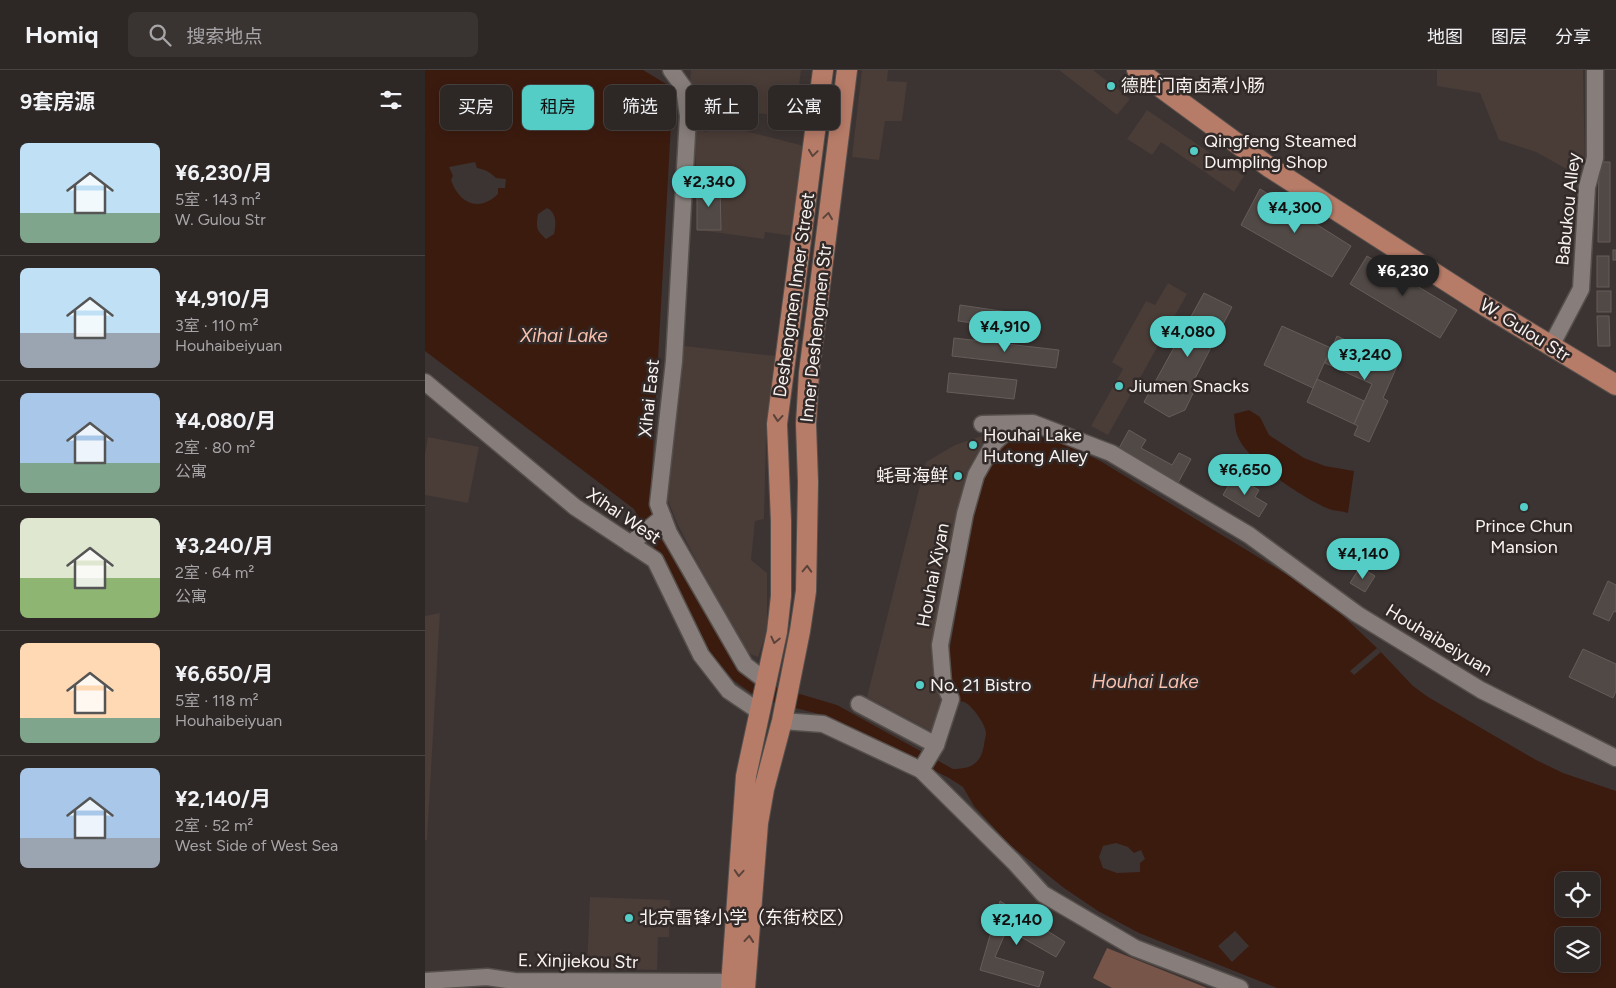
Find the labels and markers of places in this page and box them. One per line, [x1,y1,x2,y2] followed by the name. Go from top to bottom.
[1121,75,1265,97] place label: 德胜门南卤煮小肠
[1105,80,1117,92] marker: 德胜门南卤煮小肠
[1204,130,1357,173] place label: Qingfeng Steamed Dumpling Shop
[1188,145,1200,157] marker: Qingfeng Steamed Dumpling Shop
[668,166,750,208] pin: ¥2,340
[1254,191,1336,234] pin: ¥4,300
[1362,254,1444,297] pin: ¥6,230
[964,310,1046,353] pin: ¥4,910
[1147,316,1229,358] pin: ¥4,080
[1324,338,1406,381] pin: ¥3,240
[1129,375,1249,397] place label: Jiumen Snacks
[1113,380,1125,392] marker: Jiumen Snacks
[983,424,1089,467] place label: Houhai Lake Hutong Alley
[967,439,979,451] marker: Houhai Lake Hutong Alley
[1204,454,1286,496] pin: ¥6,650
[876,465,948,487] place label: 蚝哥海鲜
[952,470,964,482] marker: 蚝哥海鲜
[1518,501,1530,513] marker: Prince Chun Mansion
[1475,515,1573,558] place label: Prince Chun Mansion
[1322,538,1404,580] pin: ¥4,140
[930,674,1031,696] place label: No. 21 Bistro
[914,679,926,691] marker: No. 21 Bistro
[976,904,1058,946] pin: ¥2,140
[639,907,855,929] place label: 北京雷锋小学（东街校区）
[623,912,635,924] marker: 北京雷锋小学（东街校区）

